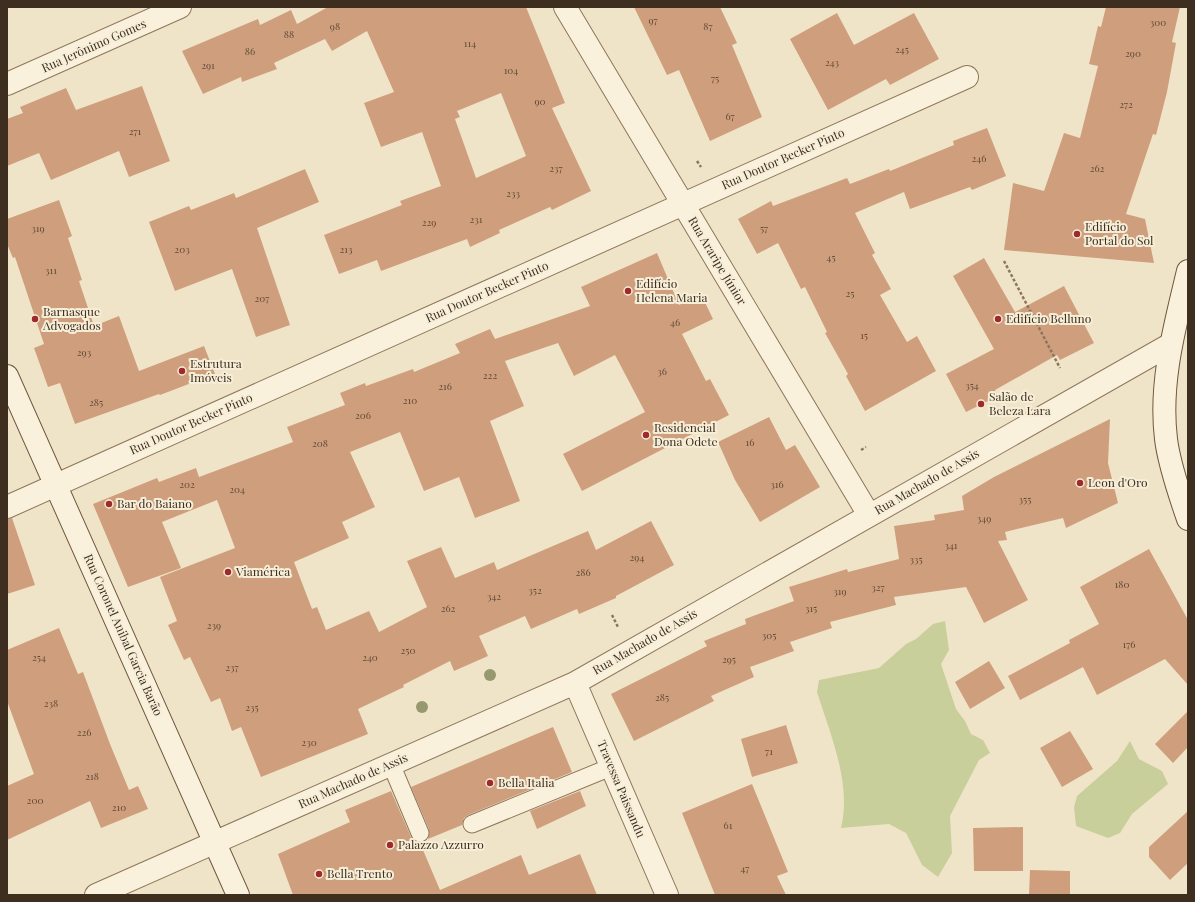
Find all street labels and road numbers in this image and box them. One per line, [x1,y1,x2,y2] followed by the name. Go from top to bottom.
[39,15,148,75] street label: Rua Jerônimo Gomes
[719,124,847,192] street label: Rua Doutor Becker Pinto
[685,213,751,308] street label: Rua Araripe Júnior
[423,257,551,325] street label: Rua Doutor Becker Pinto
[127,389,255,457] street label: Rua Doutor Becker Pinto
[871,445,982,518] street label: Rua Machado de Assis
[81,551,167,718] street label: Rua Coronel Anibal Garcia Barão
[589,605,700,678] street label: Rua Machado de Assis
[594,737,650,840] street label: Travessa Paissandu
[295,749,410,811] street label: Rua Machado de Assis

